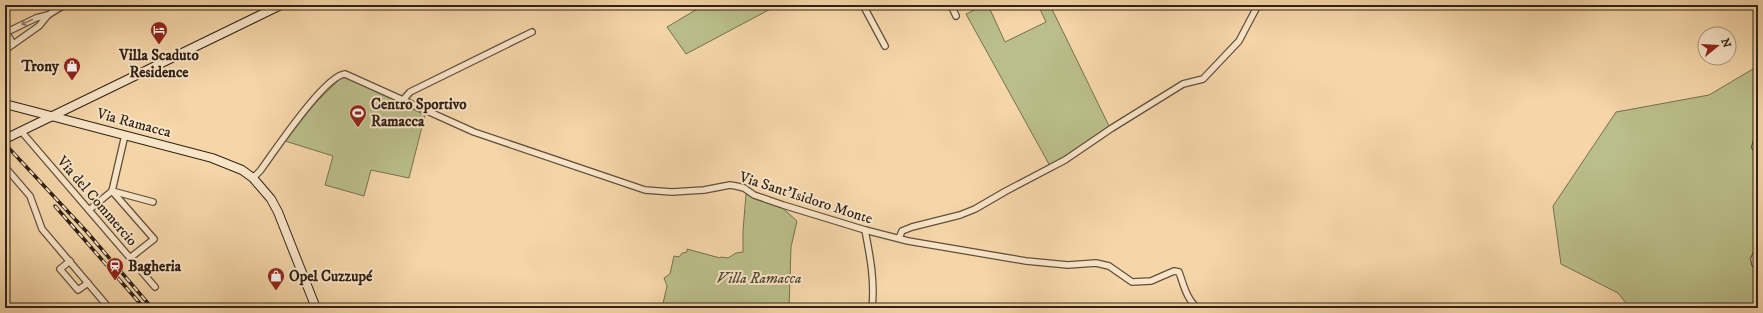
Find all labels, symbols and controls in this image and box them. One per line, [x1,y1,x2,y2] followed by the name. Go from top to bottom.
[21,19,33,26] one-way arrow
[149,20,169,45] hotel icon: Villa Scaduto Residence
[1697,26,1737,66] north arrow
[1718,37,1734,50] text: N
[118,46,199,82] place label: Villa Scaduto Residence
[62,56,82,81] shop icon: Trony
[20,57,60,76] place label: Trony
[371,95,467,131] place label: Centro Sportivo Ramacca
[348,103,368,128] sports icon: Centro Sportivo Ramacca
[94,104,174,142] street label: Via Ramacca
[52,151,141,250] street label: Via del Commercio
[736,167,875,228] street label: Via Sant'Isidoro Monte
[105,256,125,281] station icon: Bagheria
[128,257,182,276] place label: Bagheria
[266,266,286,291] shop icon: Opel Cuzzupé
[289,267,373,286] place label: Opel Cuzzupé
[717,269,801,288] park label: Villa Ramacca

